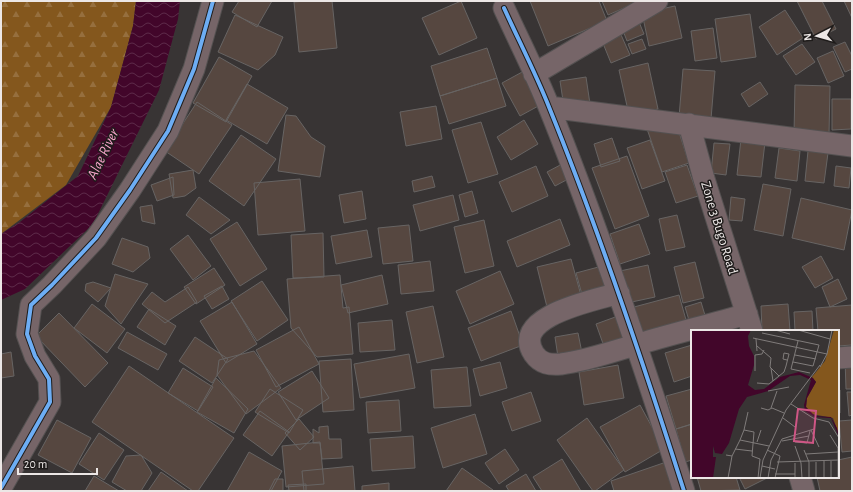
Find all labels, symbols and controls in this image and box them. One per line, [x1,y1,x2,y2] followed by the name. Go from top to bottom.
[797,16,837,56] north arrow
[802,33,813,41] text: N
[84,126,122,182] water label: Alae River
[698,180,740,276] street label: Zone 3 Bugo Road
[691,330,839,478] inset map
[18,450,97,476] scale bar
[24,458,47,470] text: 20 m

